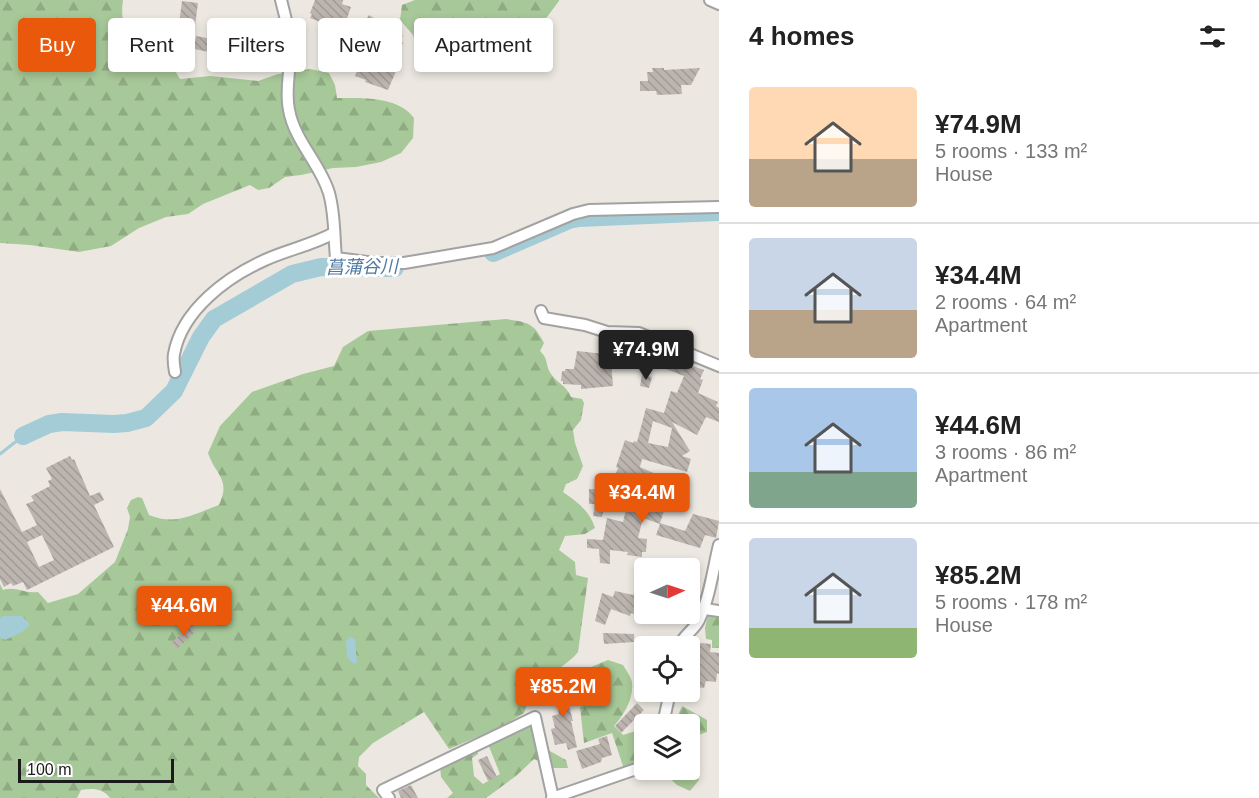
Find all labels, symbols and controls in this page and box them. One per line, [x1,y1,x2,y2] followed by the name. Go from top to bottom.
[18,18,96,72] chip: Buy
[108,18,195,72] chip: Rent
[207,18,306,72] chip: Filters
[318,18,402,72] chip: New
[414,18,553,72] chip: Apartment
[1196,20,1229,53] icon: filters
[749,21,855,51] text: 4 homes
[935,109,1022,139] text: ¥74.9M
[797,111,869,183] icon: home
[935,140,1087,162] text: 5 rooms · 133 m²
[935,163,993,185] text: House
[326,256,400,278] water label: 菖蒲谷川
[935,260,1022,290] text: ¥34.4M
[797,262,869,334] icon: home
[935,291,1076,313] text: 2 rooms · 64 m²
[935,314,1027,336] text: Apartment
[597,330,695,381] pin: ¥74.9M
[613,338,679,360] text: ¥74.9M
[935,410,1022,440] text: ¥44.6M
[797,412,869,484] icon: home
[935,441,1076,463] text: 3 rooms · 86 m²
[935,464,1027,486] text: Apartment
[593,473,691,524] pin: ¥34.4M
[609,481,675,503] text: ¥34.4M
[634,558,700,624] north arrow
[634,558,700,780] map controls
[935,560,1022,590] text: ¥85.2M
[797,562,869,634] icon: home
[135,586,233,637] pin: ¥44.6M
[935,591,1087,613] text: 5 rooms · 178 m²
[151,594,217,616] text: ¥44.6M
[935,614,993,636] text: House
[634,636,700,702] button: locate
[514,667,612,718] pin: ¥85.2M
[530,675,596,697] text: ¥85.2M
[634,714,700,780] button: layers
[18,756,174,784] scale bar
[27,761,71,778] text: 100 m

